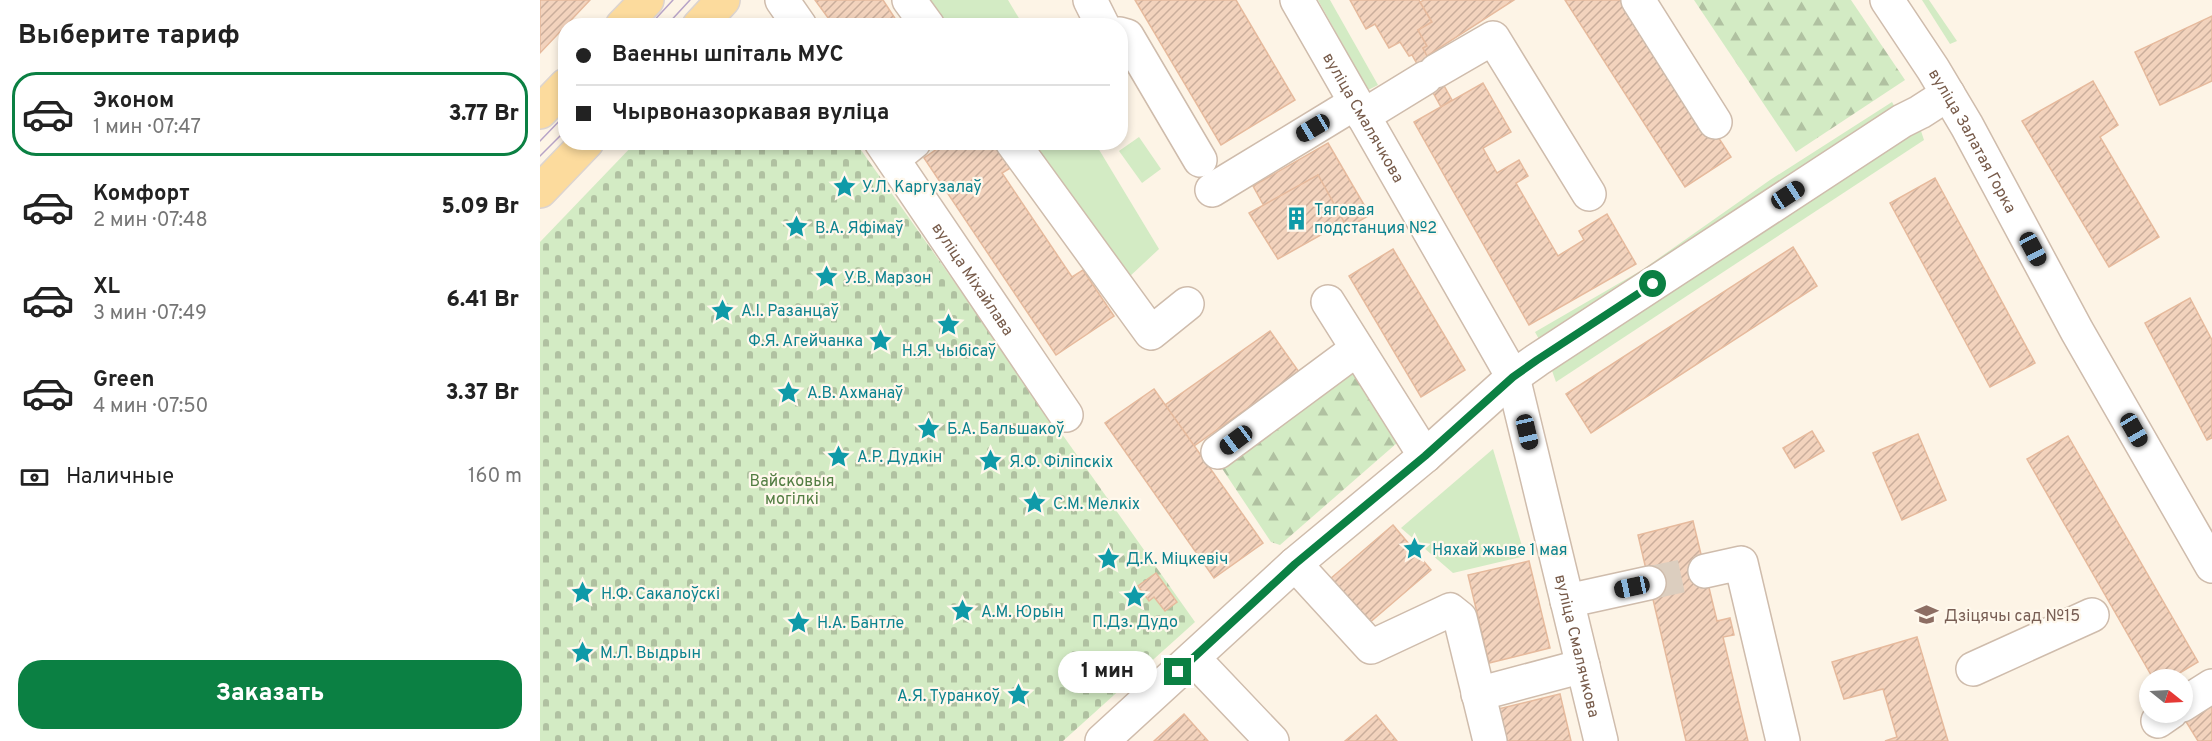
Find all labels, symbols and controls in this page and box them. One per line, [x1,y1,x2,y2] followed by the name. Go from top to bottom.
[18,19,240,53] text: Выберите тариф
[612,42,844,69] text: Ваенны шпіталь МУС
[1317,50,1408,187] street label: вуліца Смалячкова
[1923,66,2020,217] street label: вуліца Залатая Горка
[21,87,75,141] icon: car
[93,88,174,115] text: Эконом
[612,100,889,127] text: Чырвоназоркавая вуліца
[448,101,519,128] text: 3.77 Br
[1293,111,1333,145] car
[93,115,201,141] text: 1 мин · 07:47
[831,173,857,199] place icon: У.Л. Каргузалаў
[862,178,982,198] place label: У.Л. Каргузалаў
[1768,178,1808,212] car
[21,180,75,234] icon: car
[93,181,190,208] text: Комфорт
[442,194,519,221] text: 5.09 Br
[1314,201,1437,239] place label: Тяговая подстанция №2
[1283,205,1309,231] building icon: Тяговая подстанция №2
[93,208,208,234] text: 2 мин · 07:48
[784,214,810,240] place icon: В.А. Яфімаў
[815,219,903,239] place label: В.А. Яфімаў
[926,219,1017,340] street label: вуліца Міхайлава
[2017,229,2049,269] car
[813,264,839,290] place icon: У.В. Марзон
[844,269,932,289] place label: У.В. Марзон
[1639,270,1666,297] route start
[21,273,75,327] icon: car
[93,274,120,301] text: XL
[446,287,519,314] text: 6.41 Br
[710,297,736,323] place icon: А.І. Разанцаў
[93,301,207,327] text: 3 мин · 07:49
[741,302,839,322] place label: А.І. Разанцаў
[936,312,962,338] place icon: Н.Я. Чыбісаў
[868,327,894,353] place icon: Ф.Я. Агейчанка
[748,332,863,352] place label: Ф.Я. Агейчанка
[902,342,996,362] place label: Н.Я. Чыбісаў
[21,366,75,420] icon: car
[93,367,155,394] text: Green
[776,379,802,405] place icon: А.В. Ахманаў
[446,380,519,407] text: 3.37 Br
[807,384,903,404] place label: А.В. Ахманаў
[93,394,208,420] text: 4 мин · 07:50
[2117,410,2151,450] car
[1514,412,1540,452] car
[916,415,942,441] place icon: Б.А. Бальшакоў
[947,420,1064,440] place label: Б.А. Бальшакоў
[1216,422,1256,458] car
[826,443,852,469] place icon: А.Р. Дудкін
[857,448,942,468] place label: А.Р. Дудкін
[978,448,1004,474] place icon: Я.Ф. Філіпскіх
[1009,453,1113,473] place label: Я.Ф. Філіпскіх
[18,461,51,494] icon: cash
[66,464,174,491] text: Наличные
[468,464,522,490] text: 160 m
[750,472,834,510] park label: Вайсковыя могілкі
[1022,490,1048,516] place icon: С.М. Мелкіх
[1053,495,1140,515] place label: С.М. Мелкіх
[1401,536,1427,562] place icon: Няхай жыве 1 мая
[1432,541,1568,561] place label: Няхай жыве 1 мая
[1095,545,1121,571] place icon: Д.К. Міцкевіч
[1126,550,1228,570] place label: Д.К. Міцкевіч
[1549,573,1603,720] street label: вуліца Смалячкова
[1613,574,1651,600] car
[570,580,596,606] place icon: Н.Ф. Сакалоўскі
[1122,583,1148,609] place icon: П.Дз. Дудо
[601,585,720,605] place label: Н.Ф. Сакалоўскі
[950,598,976,624] place icon: А.М. Юрын
[1913,602,1939,628] school or university icon: Дзіцячы сад №15
[981,603,1064,623] place label: А.М. Юрын
[1944,607,2080,627] place label: Дзіцячы сад №15
[786,609,812,635] place icon: Н.А. Бантле
[1092,613,1178,633] place label: П.Дз. Дудо
[817,614,904,634] place label: Н.А. Бантле
[569,639,595,665] place icon: М.Л. Выдрын
[600,644,701,664] place label: М.Л. Выдрын
[1058,651,1157,693] callout: 1 мин
[1164,658,1191,685] route end
[1081,659,1134,685] text: 1 мин
[18,660,522,729] button: Заказать
[2139,669,2193,723] north arrow
[2139,669,2193,723] map controls
[1005,682,1031,708] place icon: А.Я. Туранкоў
[897,687,1000,707] place label: А.Я. Туранкоў

